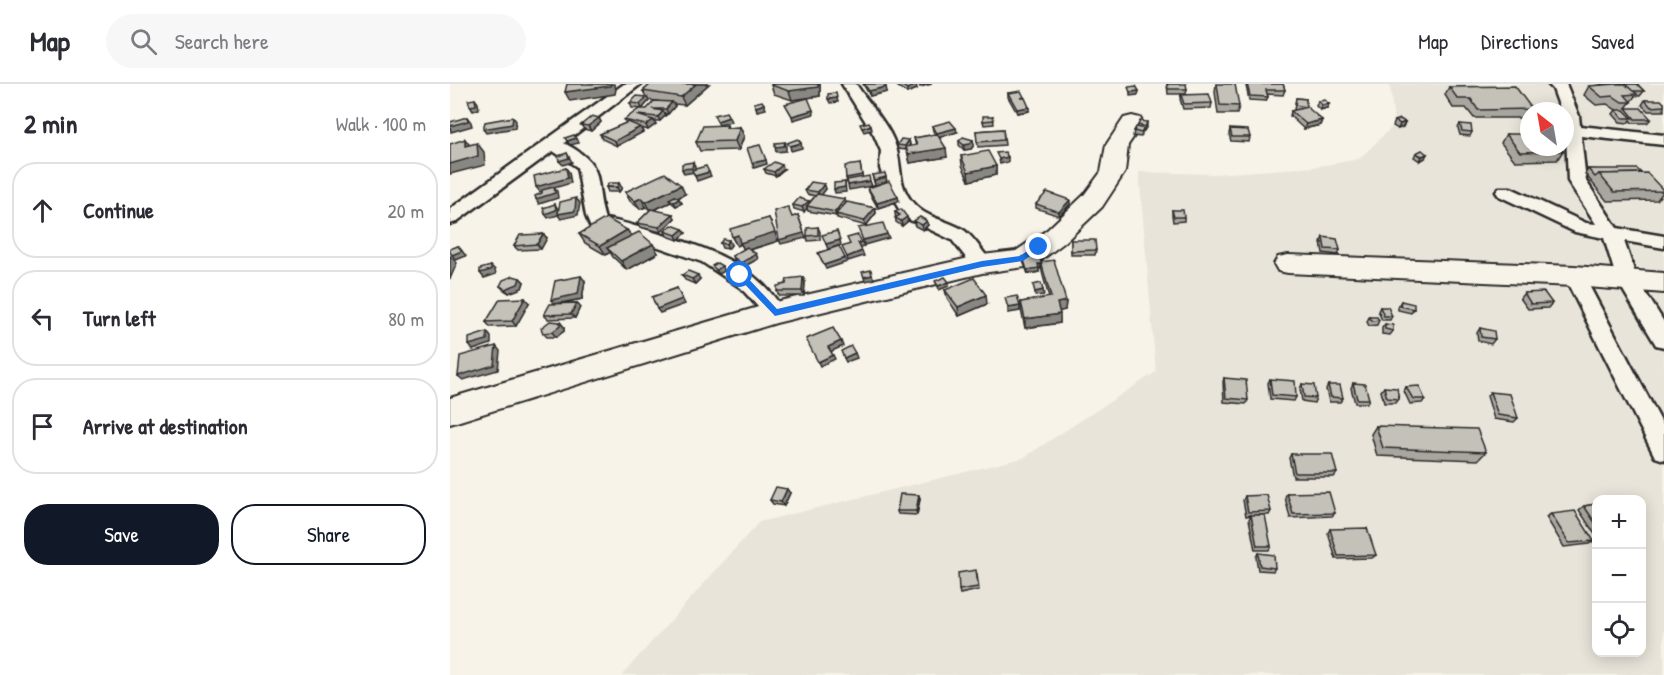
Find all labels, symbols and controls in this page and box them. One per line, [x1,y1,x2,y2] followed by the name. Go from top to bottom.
[106,14,526,68] search box
[30,22,70,60] text: Map
[127,25,160,58] icon: search
[175,26,269,56] text: Search here
[1418,27,1448,56] text: Map
[1481,27,1558,56] text: Directions
[1591,27,1634,56] text: Saved
[1520,102,1574,156] north arrow
[24,106,77,141] text: 2 min
[336,110,426,137] text: Walk · 100 m
[26,194,59,227] icon: ahead
[83,195,154,225] text: Continue
[387,197,424,224] text: 20 m
[1025,233,1051,259] route end
[726,261,752,287] route start
[26,302,59,335] icon: left
[83,303,156,333] text: Turn left
[388,305,424,332] text: 80 m
[26,410,59,443] icon: arrive
[83,411,248,441] text: Arrive at destination
[1592,495,1646,657] map controls
[1592,495,1646,549] button: +
[24,504,219,565] button: Save
[231,504,426,565] button: Share
[1592,549,1646,603] button: −
[1592,603,1646,657] button: locate

